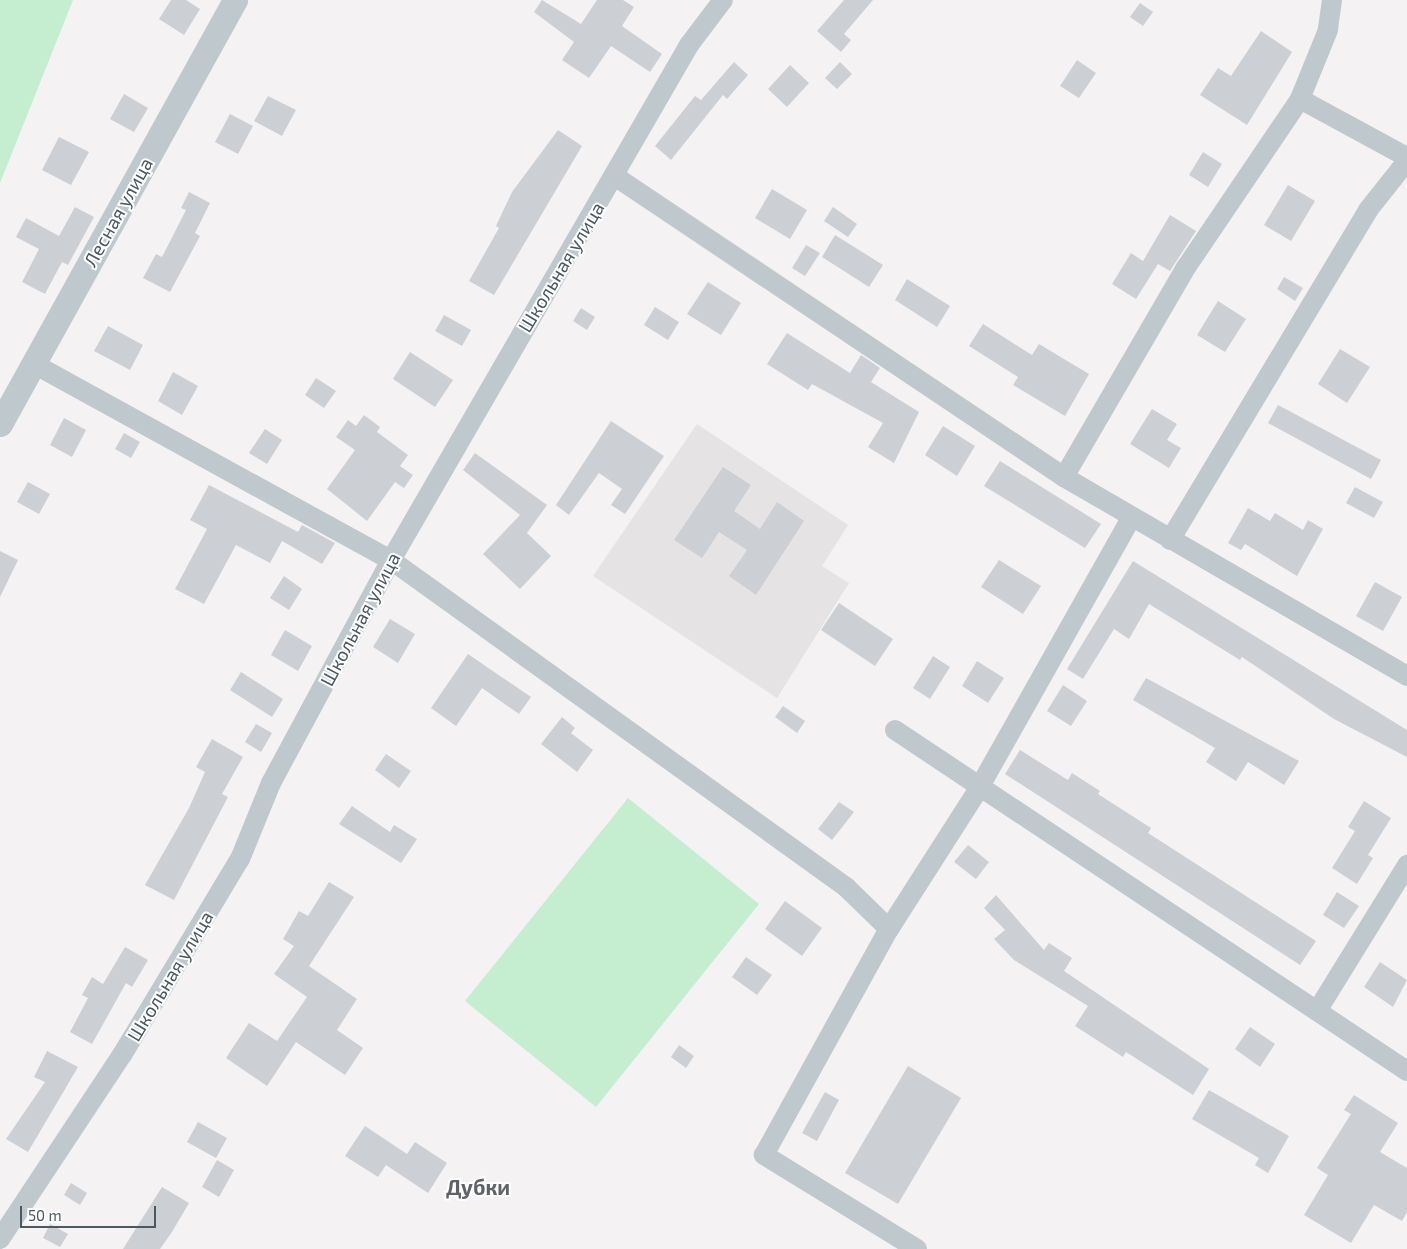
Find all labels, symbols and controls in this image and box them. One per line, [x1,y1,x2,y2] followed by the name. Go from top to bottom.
[79,153,157,271] street label: Лесная улица
[513,198,609,336] street label: Школьная улица
[315,548,405,690] street label: Школьная улица
[122,907,218,1045] street label: Школьная улица
[446,1174,510,1200] district label: Дубки
[22,1196,159,1228] scale bar
[28,1206,62,1224] text: 50 m

